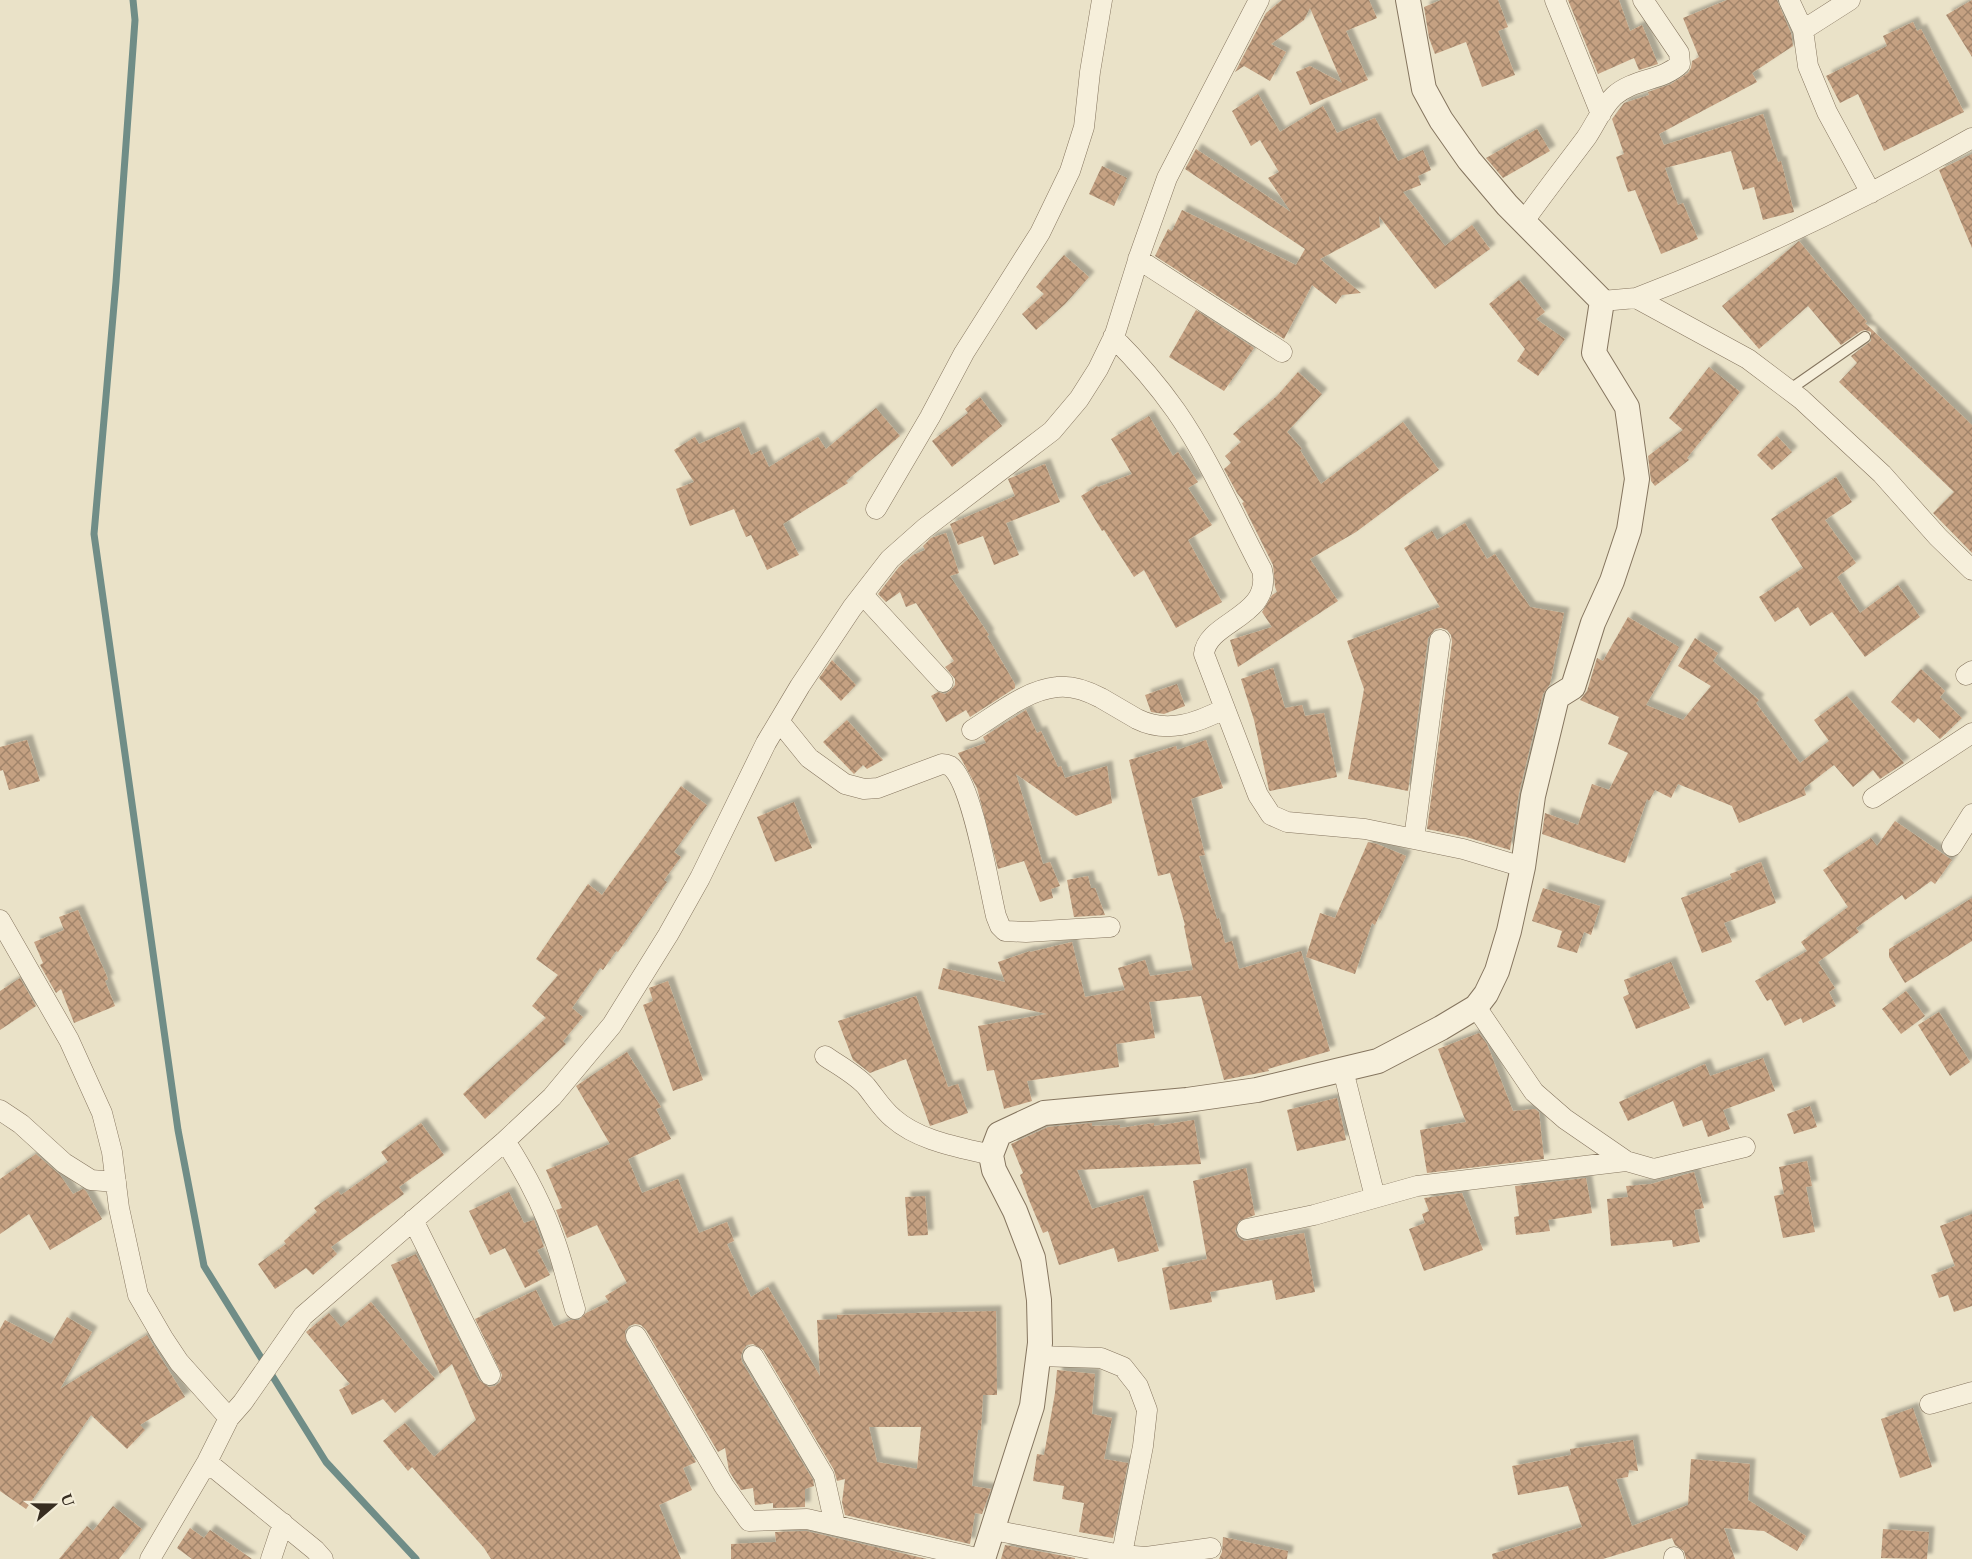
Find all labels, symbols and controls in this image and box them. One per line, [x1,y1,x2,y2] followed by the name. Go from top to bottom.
[24,1475,84,1535] north arrow
[54,1490,81,1511] text: U

